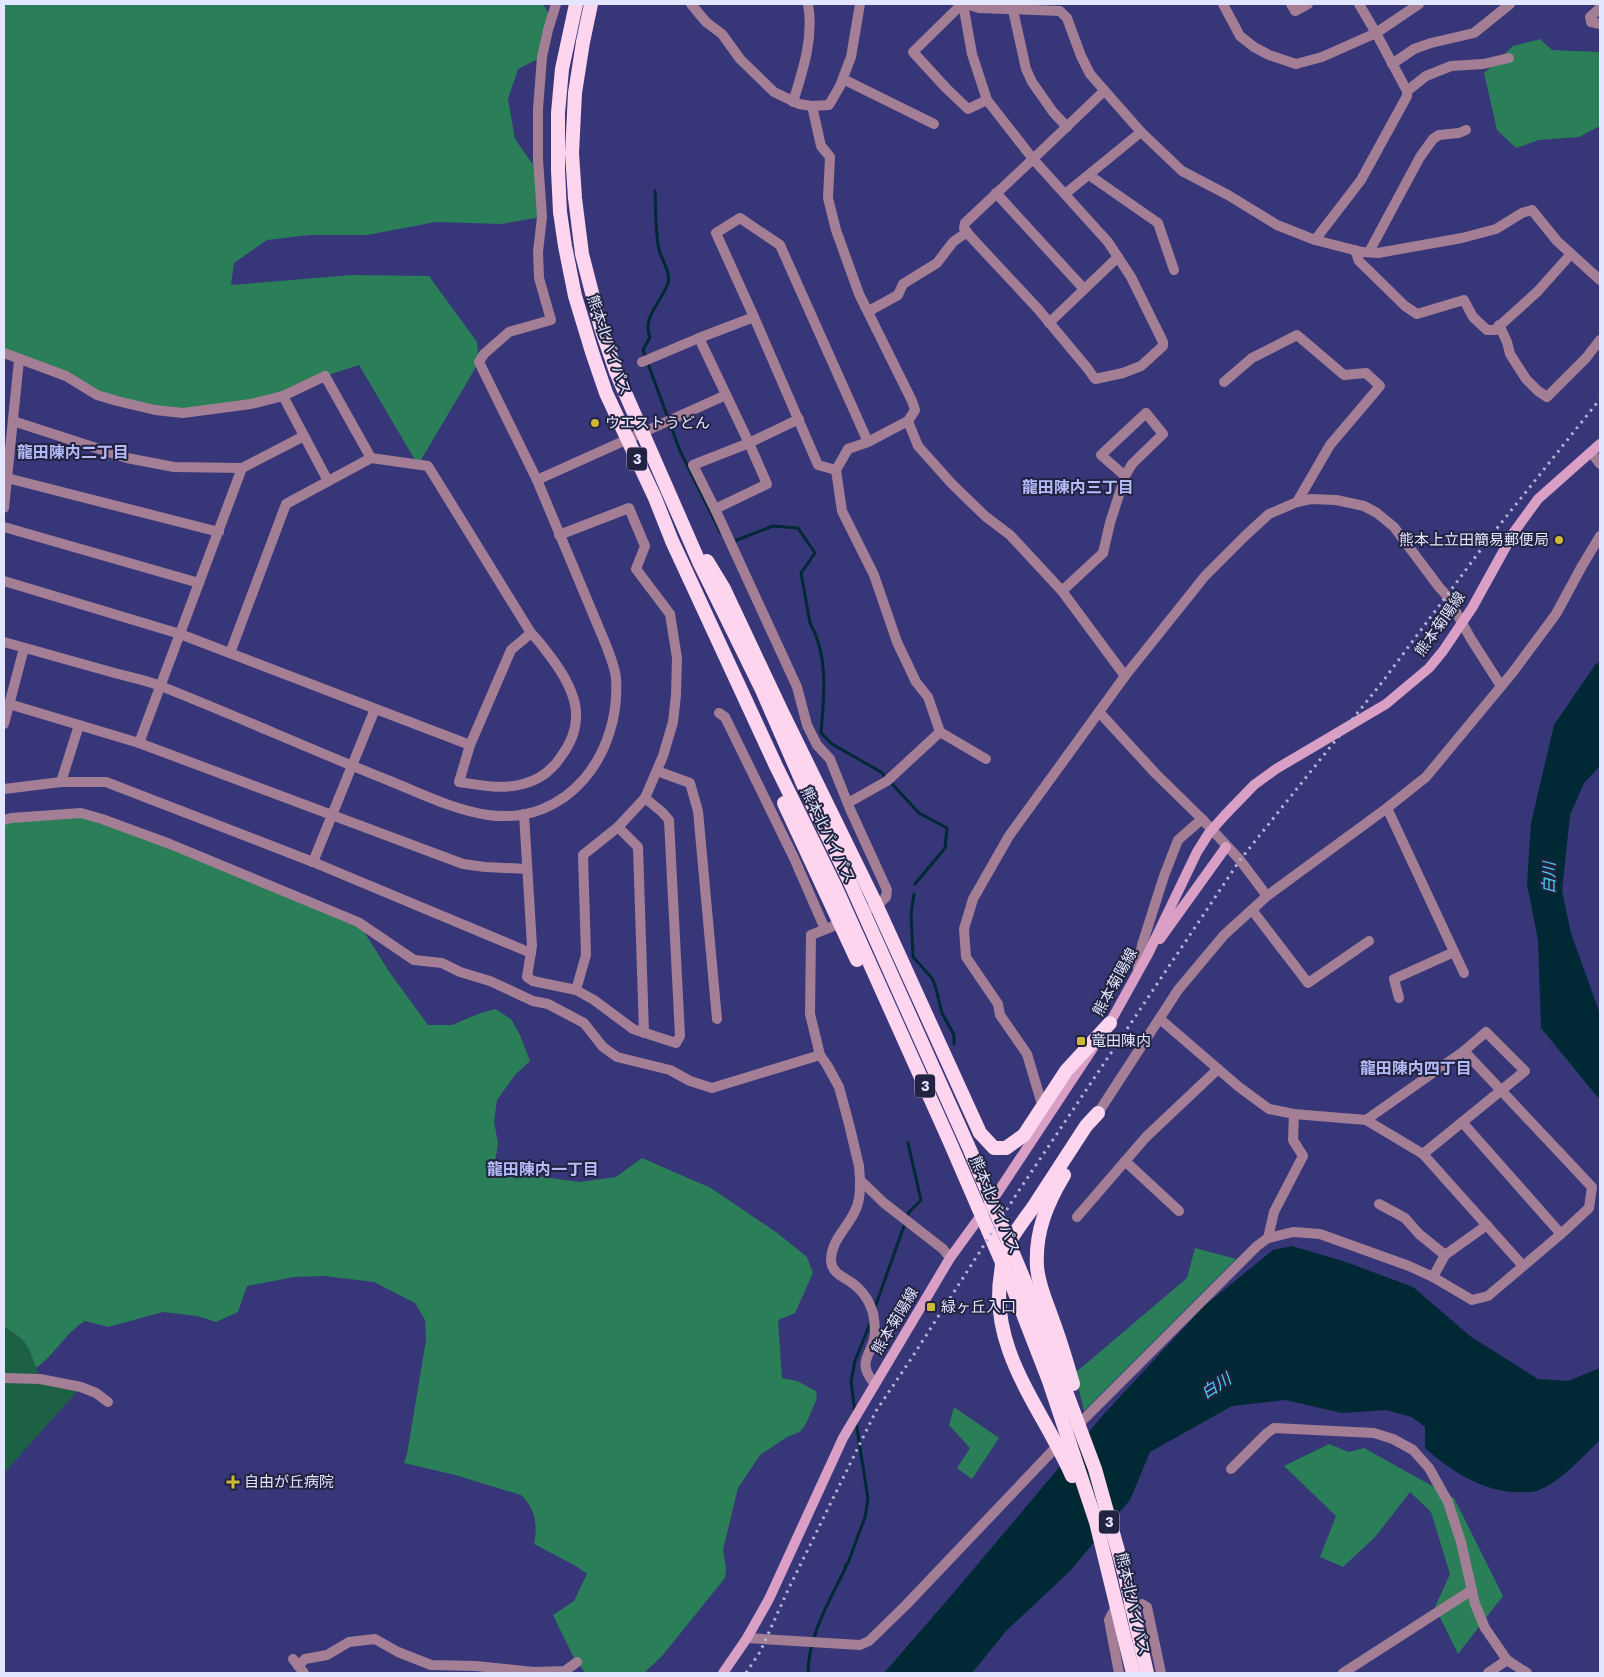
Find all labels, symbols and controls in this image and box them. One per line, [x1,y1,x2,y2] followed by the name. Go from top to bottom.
[582,292,636,398] street label: 熊本北バイパス
[605,412,710,434] place label: ウエストうどん
[589,417,601,429] marker: ウエストうどん
[17,441,129,464] district label: 龍田陳内二丁目
[627,448,647,470] road number: 3
[1022,476,1134,499] district label: 龍田陳内三丁目
[1399,529,1549,551] place label: 熊本上立田簡易郵便局
[1553,534,1565,546] marker: 熊本上立田簡易郵便局
[1409,587,1471,661] street label: 熊本菊陽線
[795,783,861,887] street label: 熊本北バイパス
[1537,860,1561,894] water label: 白川
[1087,944,1143,1020] street label: 熊本菊陽線
[1091,1030,1151,1052] place label: 竜田陳内
[1075,1035,1087,1047] marker: 竜田陳内
[1360,1057,1472,1080] district label: 龍田陳内四丁目
[915,1074,935,1098] road number: 3
[964,1153,1026,1257] street label: 熊本北バイパス
[487,1158,599,1181] district label: 龍田陳内一丁目
[866,1283,924,1359] street label: 熊本菊陽線
[941,1296,1016,1318] place label: 緑ヶ丘入口
[925,1301,937,1313] marker: 緑ヶ丘入口
[1196,1367,1237,1404] water label: 白川
[244,1471,334,1493] place label: 自由が丘病院
[226,1475,240,1489] marker: 自由が丘病院
[1099,1510,1119,1534] road number: 3
[1111,1551,1155,1657] street label: 熊本北バイパス

